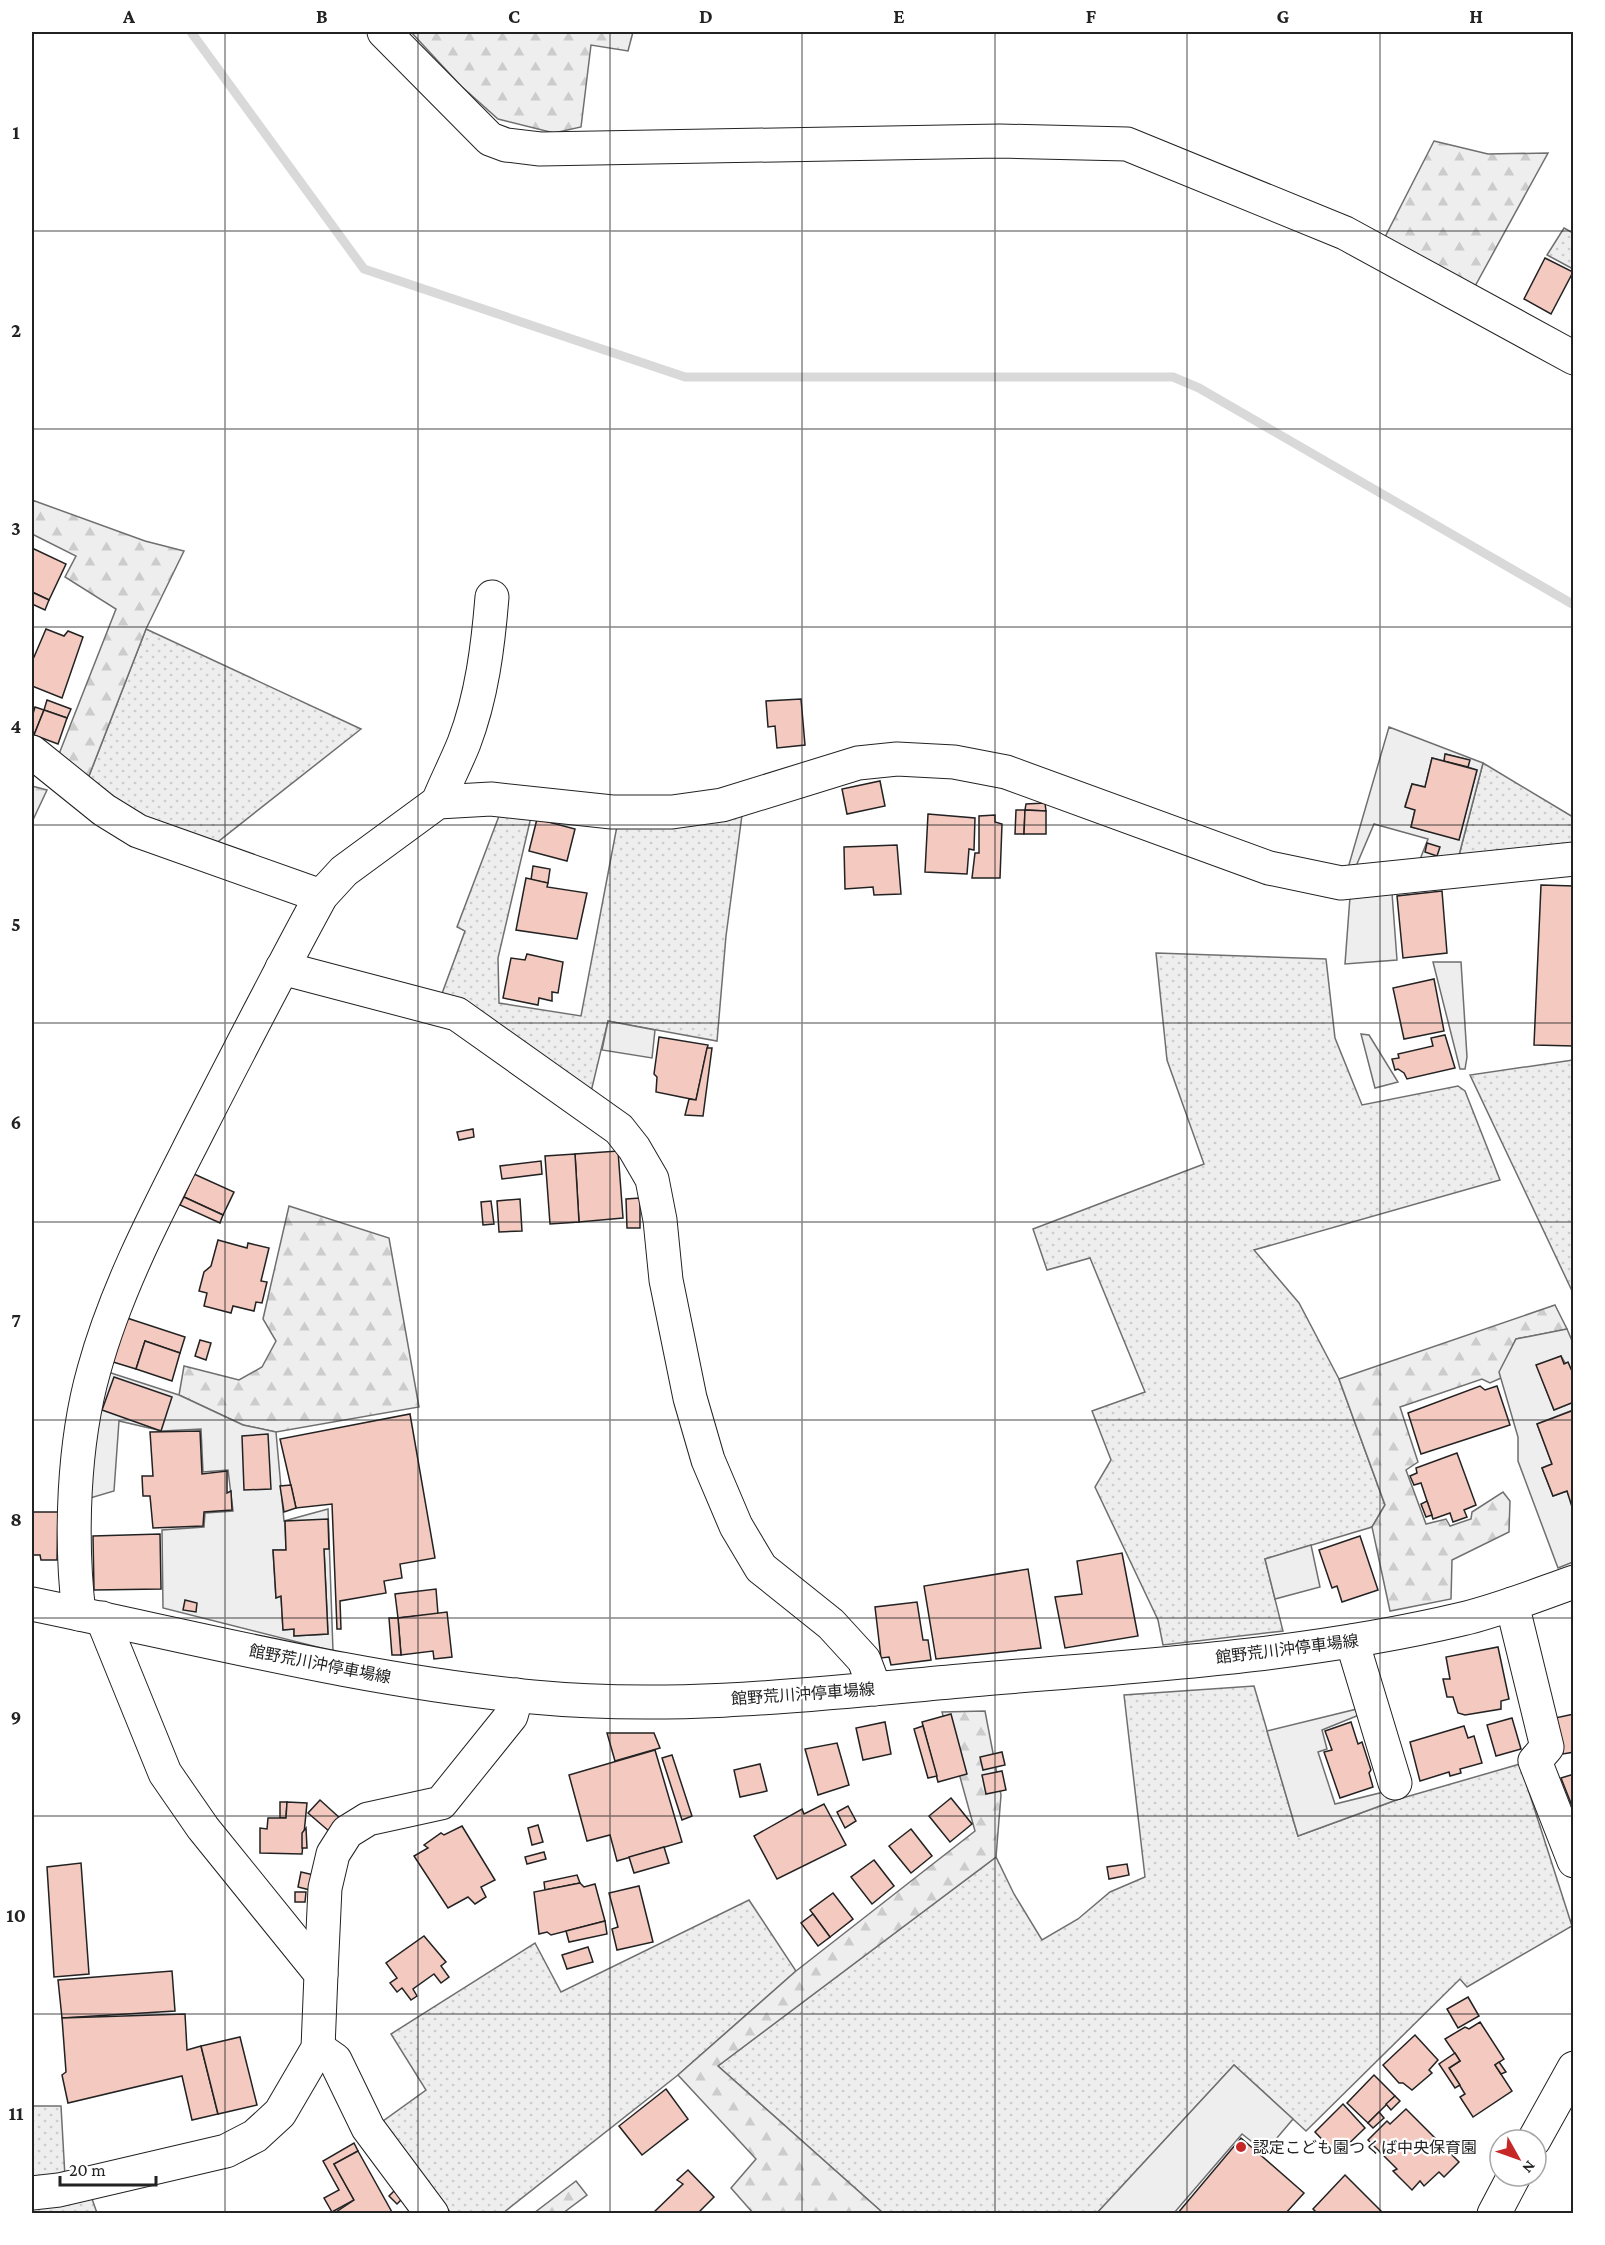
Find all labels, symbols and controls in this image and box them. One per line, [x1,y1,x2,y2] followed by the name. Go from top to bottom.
[122,5,136,27] text: A
[316,5,328,27] text: B
[508,5,520,27] text: C
[699,5,713,27] text: D
[893,5,905,27] text: E
[1086,5,1097,27] text: F
[1277,5,1290,27] text: G
[1469,5,1483,27] text: H
[12,121,20,143] text: 1
[11,319,21,341] text: 2
[11,517,21,539] text: 3
[11,715,22,737] text: 4
[11,913,21,935] text: 5
[11,1111,21,1133] text: 6
[11,1309,21,1331] text: 7
[10,1508,22,1530] text: 8
[1214,1632,1360,1666] street label: 館野荒川沖停車場線
[248,1642,392,1686] street label: 館野荒川沖停車場線
[731,1680,875,1708] street label: 館野荒川沖停車場線
[11,1706,21,1728] text: 9
[6,1904,26,1926] text: 10
[9,2102,24,2124] text: 11
[1488,2128,1548,2188] north arrow
[1253,2139,1477,2156] place label: 認定こども園つくば中央保育園
[1234,2140,1248,2154] marker: 認定こども園つくば中央保育園
[60,2149,156,2187] scale bar
[1519,2158,1539,2177] text: N
[69,2160,106,2180] text: 20 m

